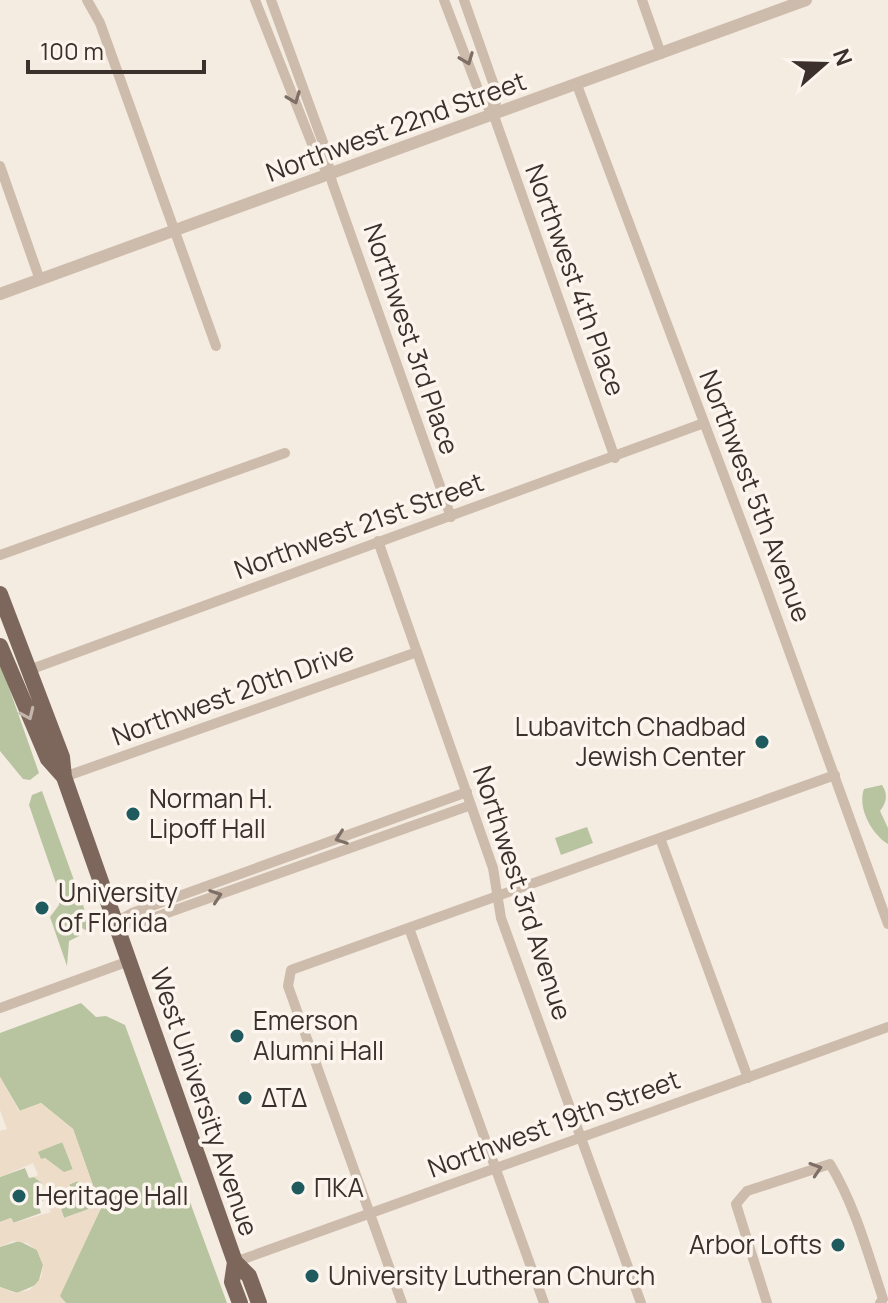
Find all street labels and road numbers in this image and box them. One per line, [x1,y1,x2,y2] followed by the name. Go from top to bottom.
[261,62,531,190] street label: Northwest 22nd Street
[517,159,635,401] street label: Northwest 4th Place
[356,218,468,459] street label: Northwest 3rd Place
[691,364,821,627] street label: Northwest 5th Avenue
[229,463,488,587] street label: Northwest 21st Street
[107,633,359,754] street label: Northwest 20th Drive
[465,761,581,1024] street label: Northwest 3rd Avenue
[142,963,268,1241] street label: West University Avenue
[423,1061,685,1185] street label: Northwest 19th Street

